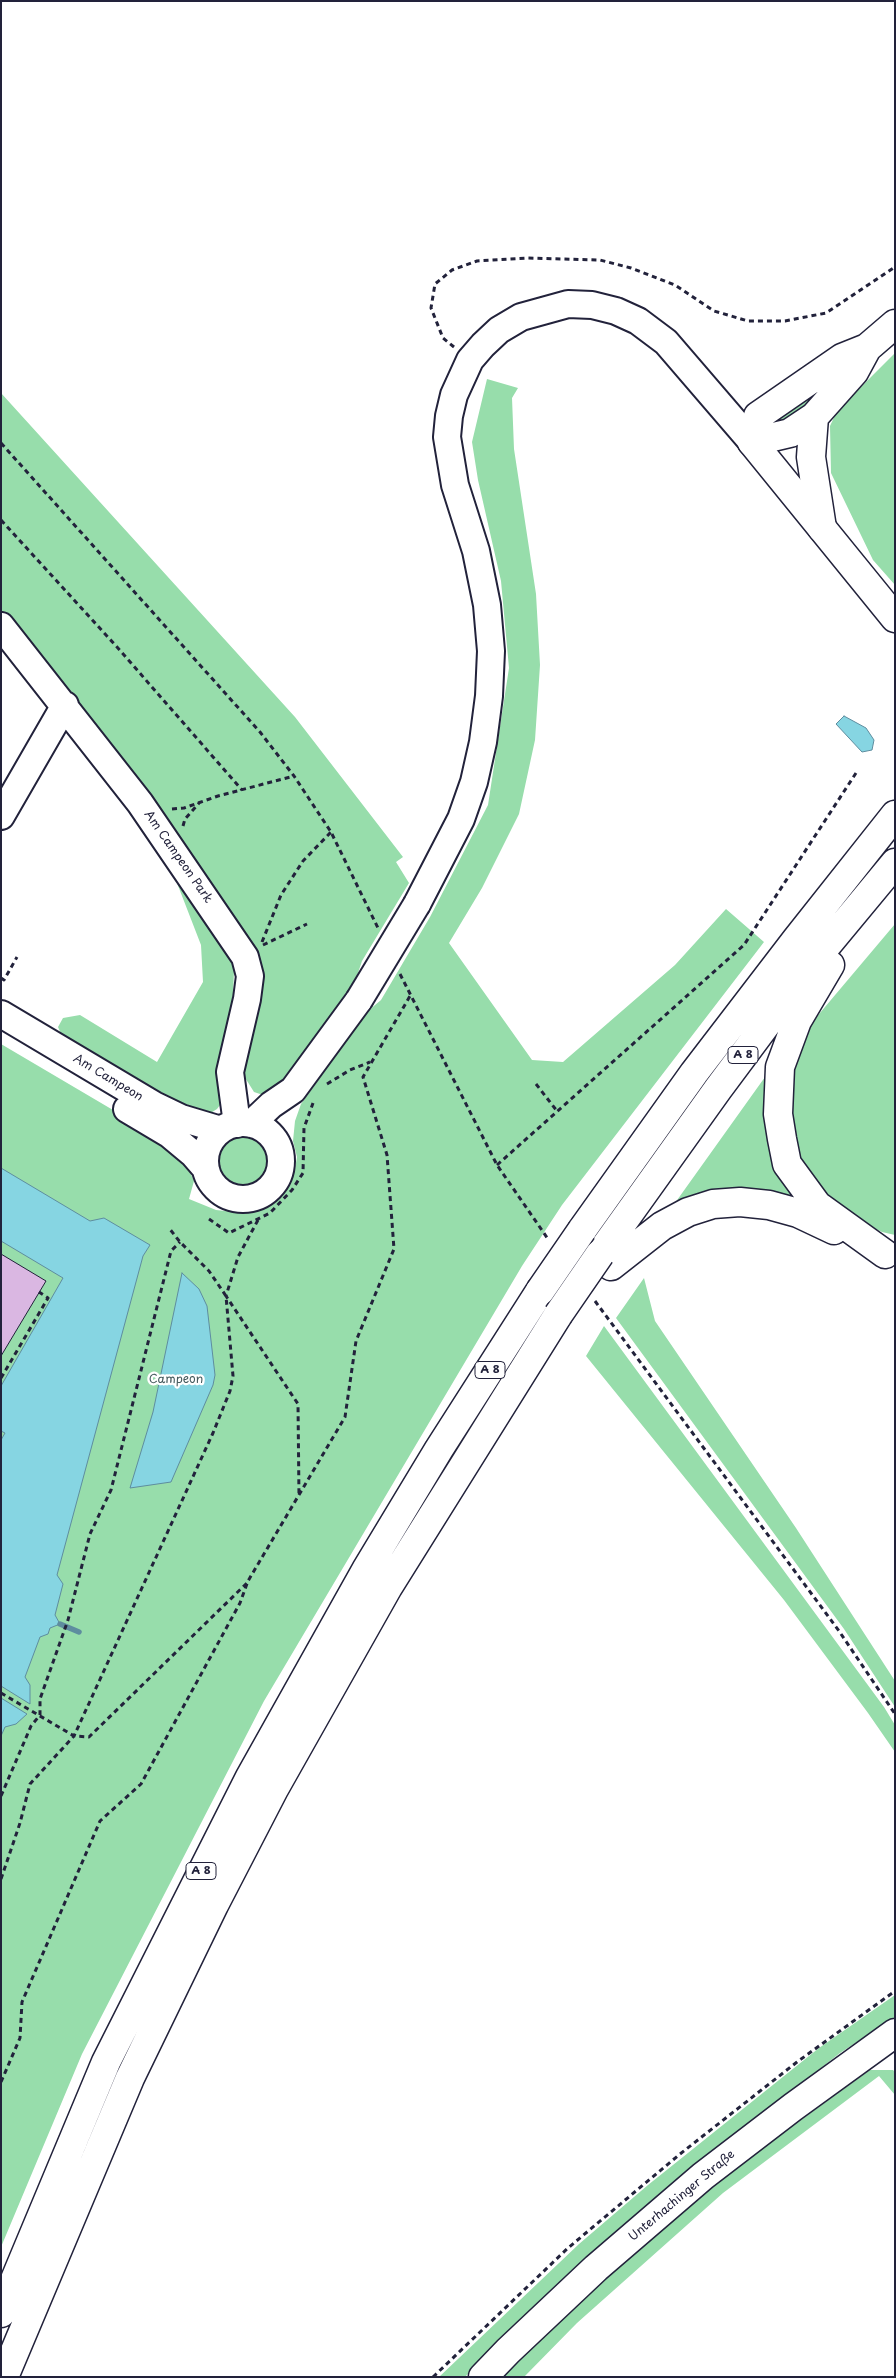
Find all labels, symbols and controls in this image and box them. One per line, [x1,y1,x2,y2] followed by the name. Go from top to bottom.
[141,808,215,906] street label: Am Campeon Park
[728,1046,758,1064] road number: A 8
[71,1052,145,1104] street label: Am Campeon
[475,1362,505,1378] road number: A 8
[149,1373,203,1387] park label: Campeon
[186,1862,216,1880] road number: A 8
[626,2147,738,2245] street label: Unterhachinger Straße

